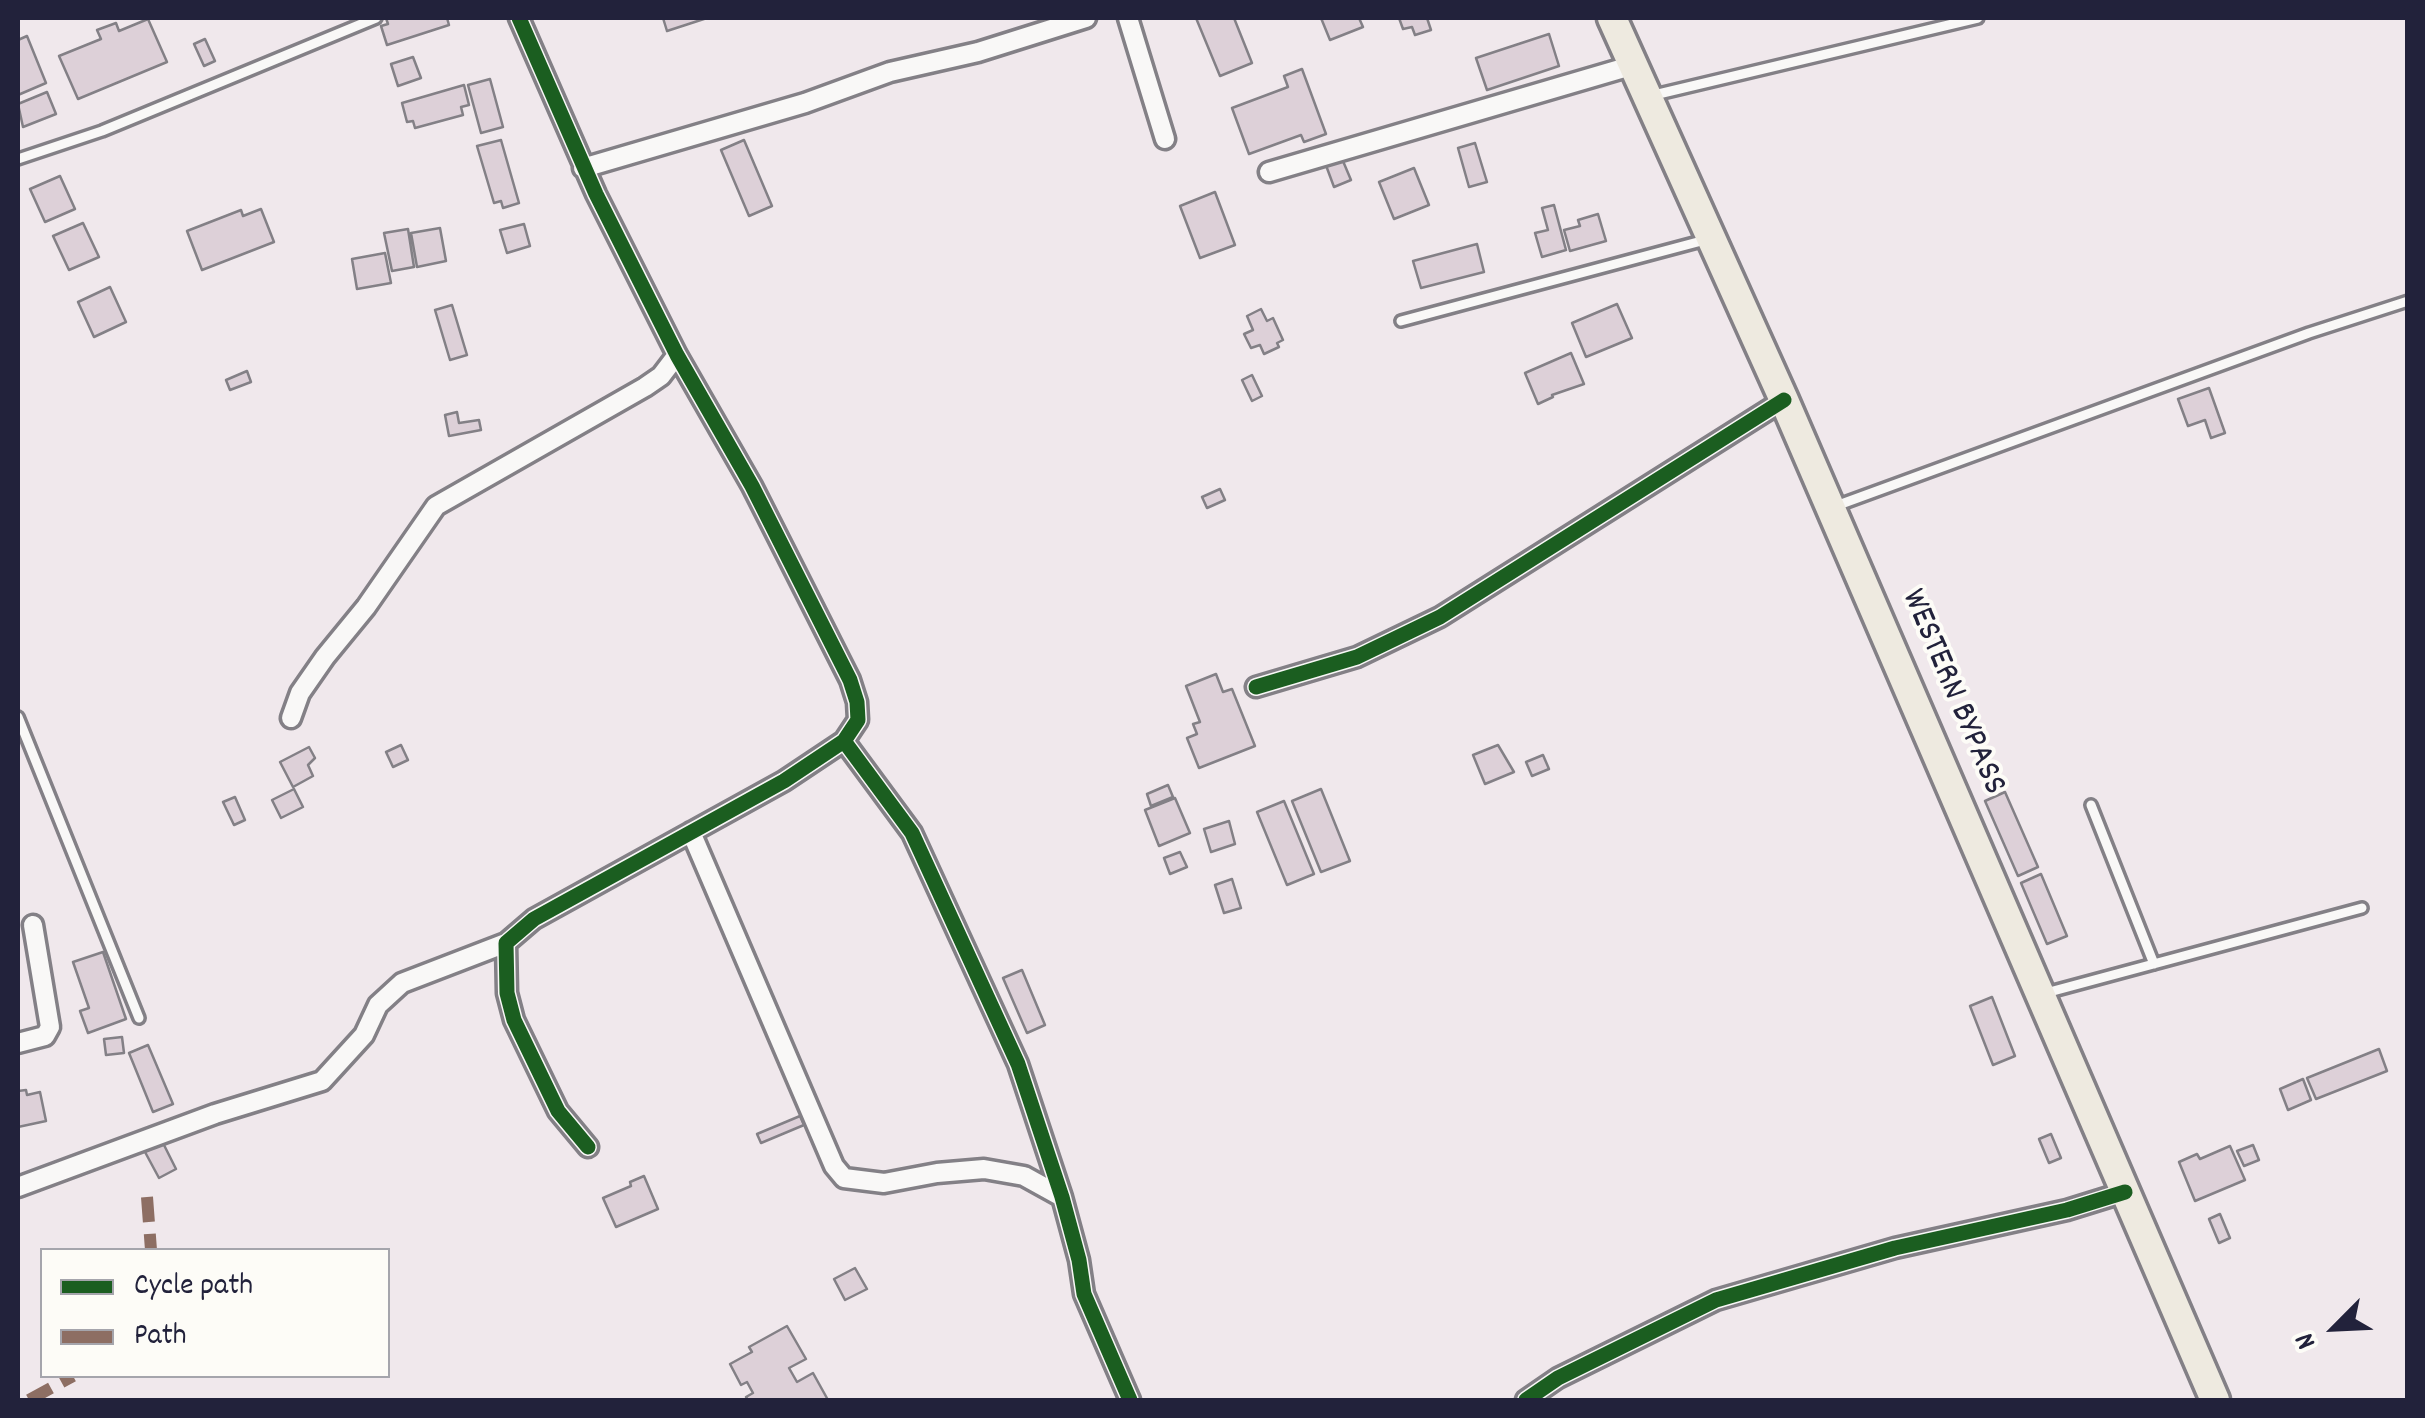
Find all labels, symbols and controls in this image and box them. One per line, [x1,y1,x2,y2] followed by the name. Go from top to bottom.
[1889,584,2013,802] street label: WESTERN BYPASS
[40,1248,390,1378] legend
[134,1266,253,1309] text: Cycle path
[2285,1278,2385,1378] north arrow
[134,1316,187,1359] text: Path
[2287,1326,2329,1355] text: N

